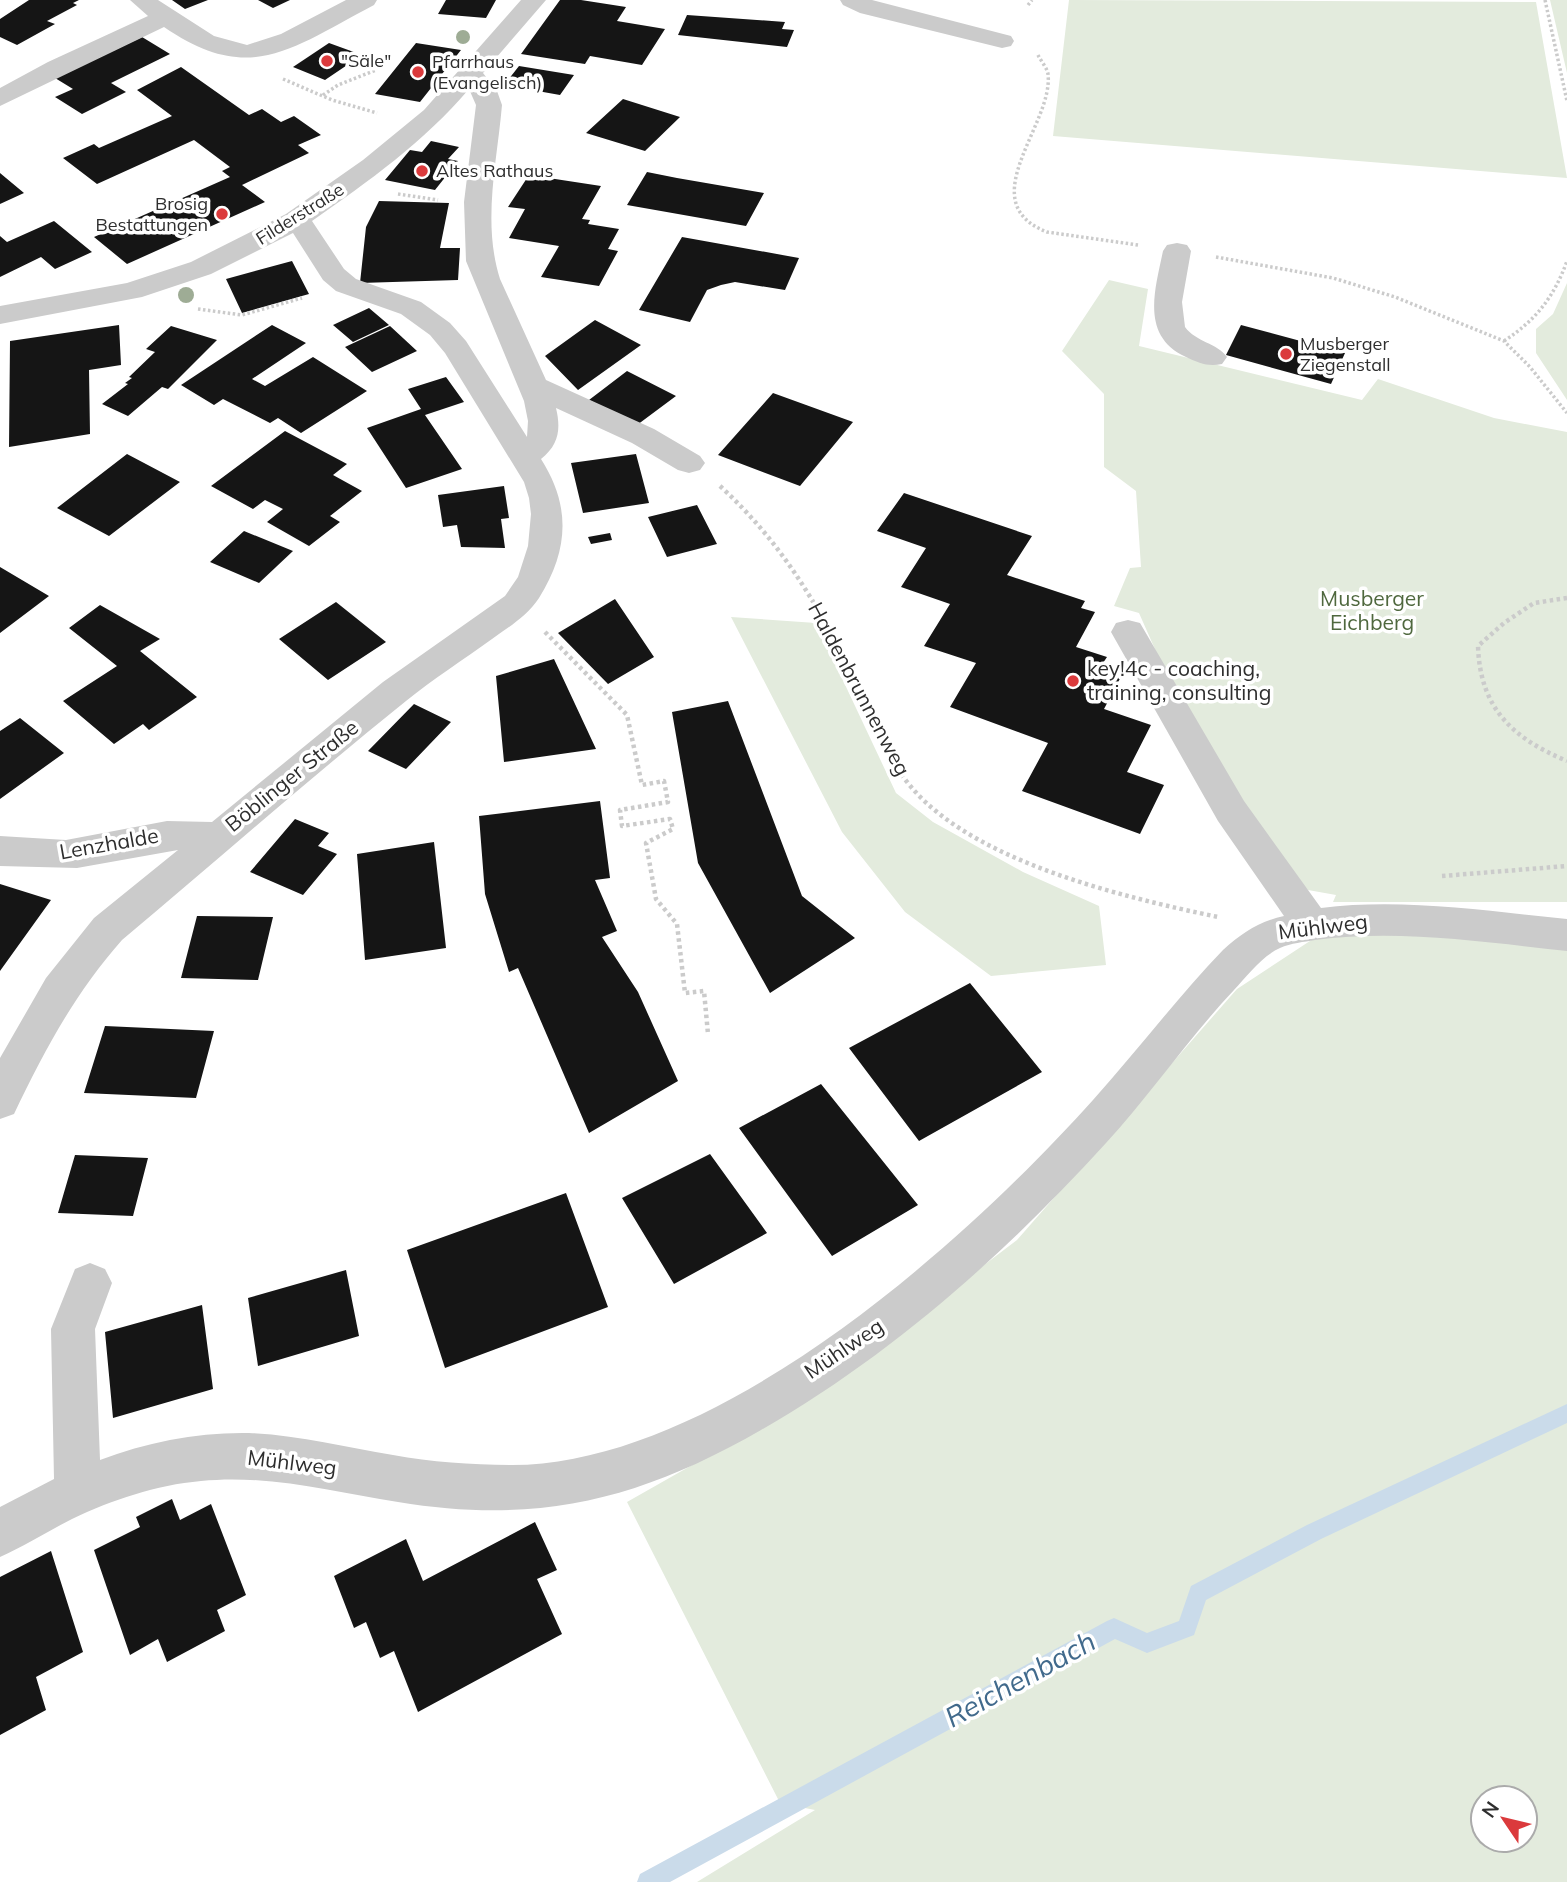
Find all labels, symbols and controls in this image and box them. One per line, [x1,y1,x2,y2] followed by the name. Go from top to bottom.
[341,49,391,72] place label: "Säle"
[432,50,542,94] place label: Pfarrhaus (Evangelisch)
[319,53,335,69] marker: "Säle"
[410,64,426,80] marker: Pfarrhaus (Evangelisch)
[436,159,553,182] place label: Altes Rathaus
[414,163,430,179] marker: Altes Rathaus
[252,178,348,250] street label: Filderstraße
[96,192,208,236] place label: Brosig Bestattungen
[214,206,230,222] marker: Brosig Bestattungen
[1300,332,1391,376] place label: Musberger Ziegenstall
[1278,346,1294,362] marker: Musberger Ziegenstall
[1320,585,1424,635] park label: Musberger Eichberg
[803,597,917,780] street label: Haldenbrunnenweg
[1087,655,1271,705] place label: key!4c - coaching, training, consulting
[1065,673,1081,689] marker: key!4c - coaching, training, consulting
[220,714,363,837] street label: Böblinger Straße
[57,822,160,864] street label: Lenzhalde
[1277,908,1369,944] street label: Mühlweg
[799,1312,888,1384] street label: Mühlweg
[246,1444,338,1480] street label: Mühlweg
[938,1623,1101,1734] water label: Reichenbach
[1469,1784,1539,1854] north arrow
[1476,1796,1504,1822] text: N

